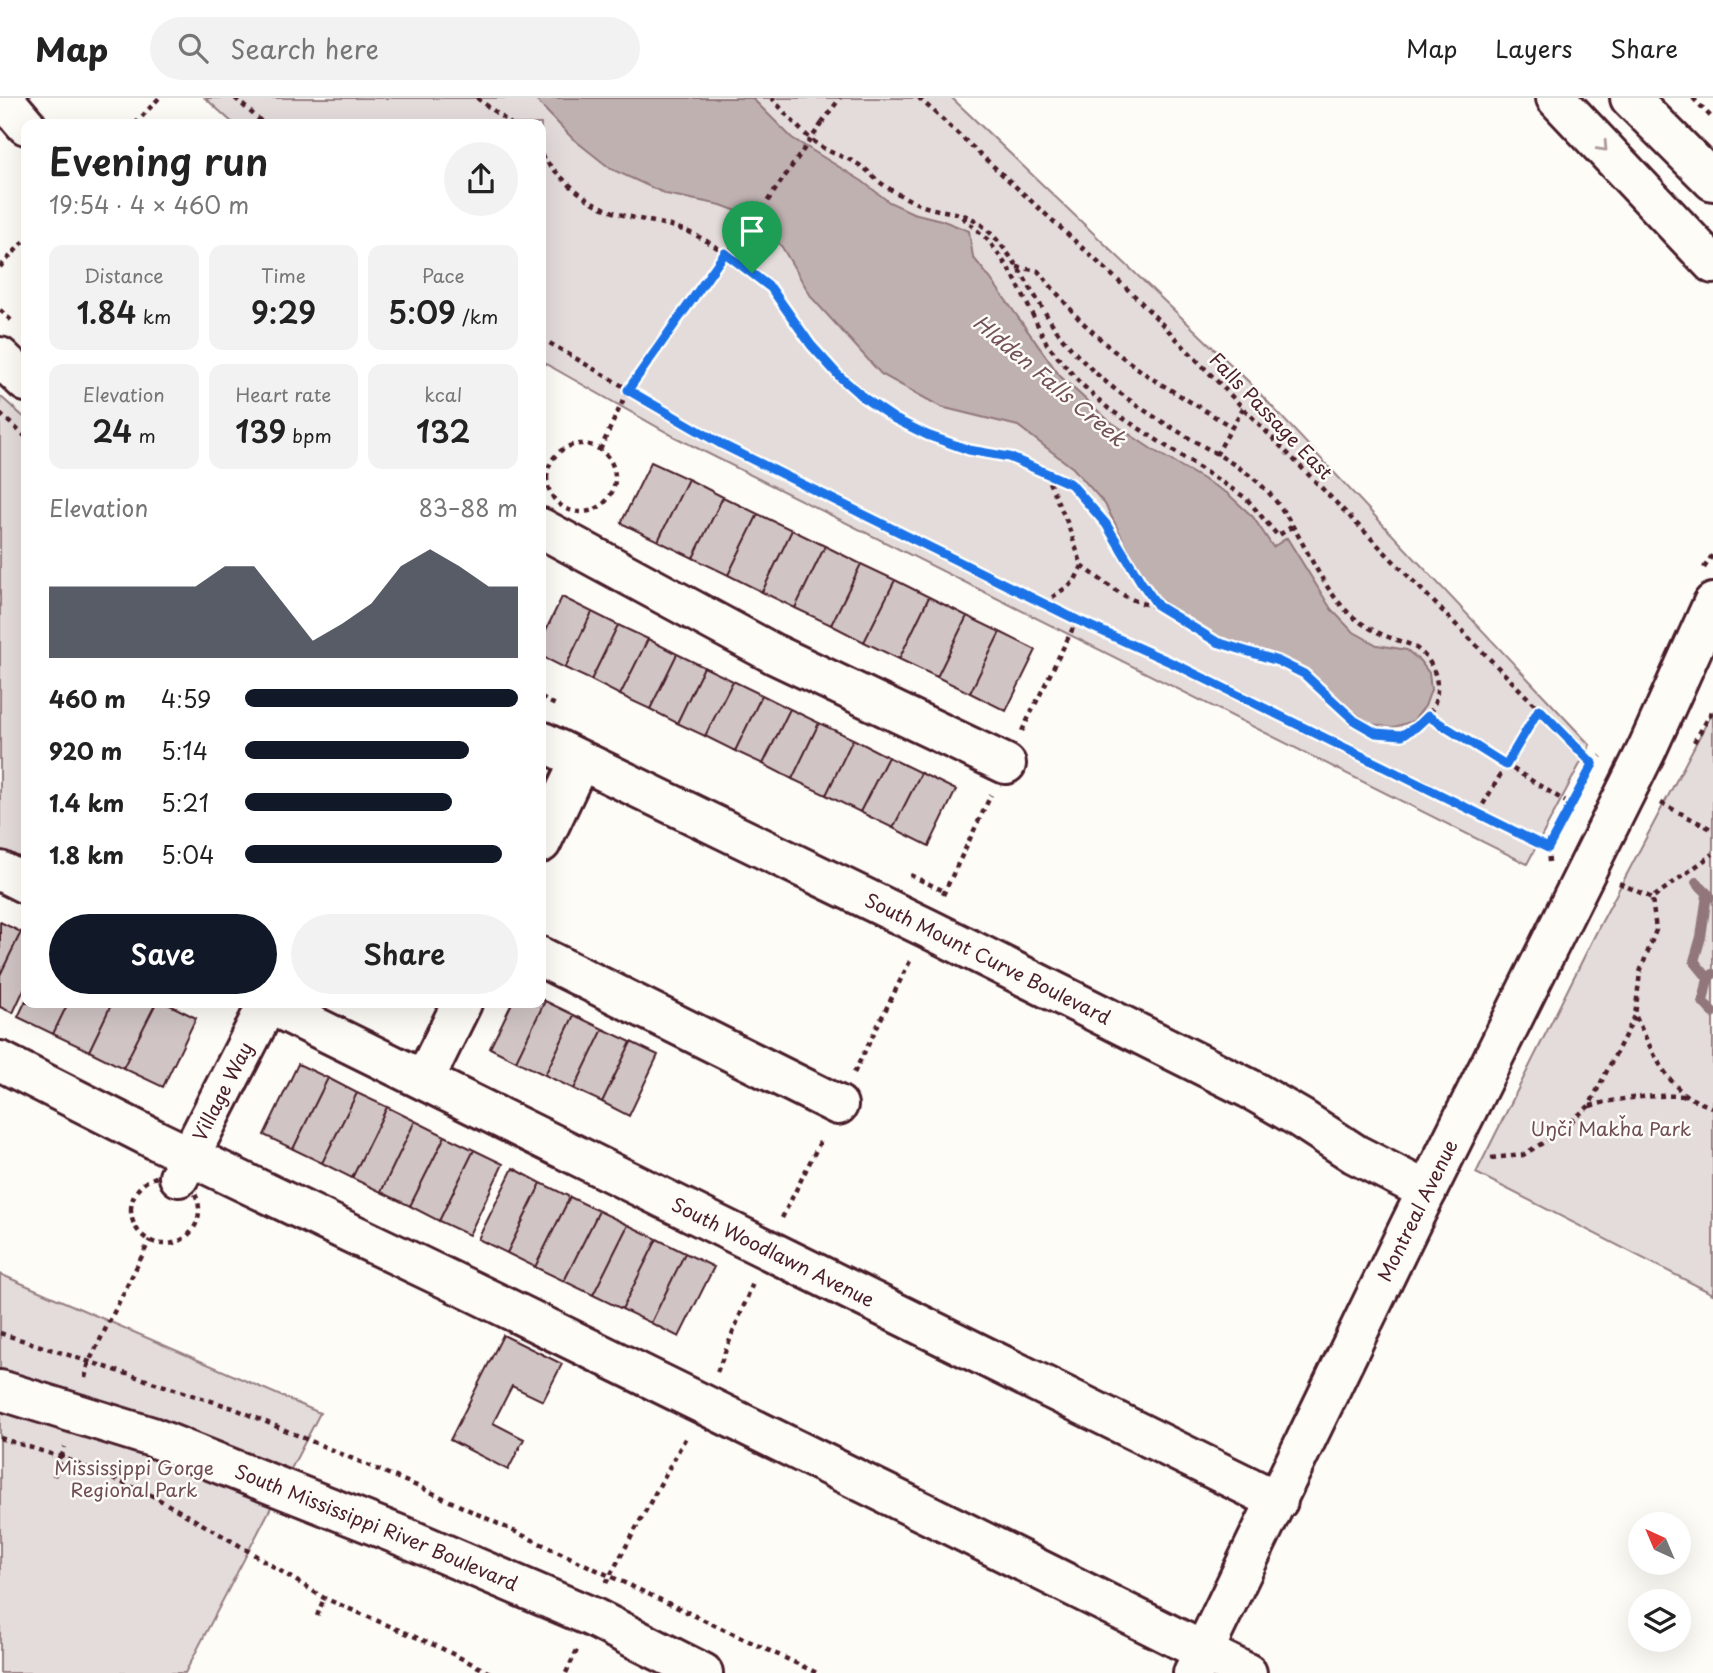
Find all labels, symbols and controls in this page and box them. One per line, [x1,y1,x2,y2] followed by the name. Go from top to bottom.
[150,17,640,80] search box
[35,23,108,73] text: Map
[174,29,212,67] icon: search
[230,29,379,68] text: Search here
[1406,30,1457,66] text: Map
[1495,30,1572,66] text: Layers
[1610,30,1678,66] text: Share
[49,132,268,189] text: Evening run
[1594,139,1607,152] one-way arrow
[444,142,518,216] button: share
[49,187,249,222] text: 19:54 · 4 × 460 m
[722,201,782,273] pin
[733,212,771,250] icon: arrive
[84,261,164,289] text: Distance
[261,261,306,289] text: Time
[422,261,465,289] text: Pace
[76,289,136,334] text: 1.84
[251,289,316,334] text: 9:29
[388,289,456,334] text: 5:09
[136,302,171,330] text: km
[456,302,498,330] text: /km
[967,306,1135,454] water label: HIdden Falls Creek
[1204,345,1340,485] street label: Falls Passage East
[83,380,165,408] text: Elevation
[236,380,331,408] text: Heart rate
[424,380,462,408] text: kcal
[92,408,132,453] text: 24
[235,408,286,453] text: 139
[416,408,470,453] text: 132
[132,421,156,449] text: m
[286,421,332,449] text: bpm
[49,490,148,525] text: Elevation
[419,490,518,525] text: 83–88 m
[49,681,126,716] text: 460 m
[161,681,211,716] text: 4:59
[49,733,122,768] text: 920 m
[161,733,208,768] text: 5:14
[49,785,124,820] text: 1.4 km
[161,785,209,820] text: 5:21
[49,837,124,872] text: 1.8 km
[161,837,214,872] text: 5:04
[861,885,1116,1031] street label: South Mount Curve Boulevard
[49,914,277,994] button: Save
[291,914,518,994] button: Share
[185,1037,259,1146] street label: Village Way
[1531,1114,1692,1142] park label: Uŋči Makȟa Park
[1370,1134,1463,1286] street label: Montreal Avenue
[667,1190,879,1313] street label: South Woodlawn Avenue
[54,1453,214,1503] park label: Mississippi Gorge Regional Park
[231,1456,523,1597] street label: South Mississippi River Boulevard
[1628,1512,1690,1575] north arrow
[1628,1512,1691,1652] map controls
[1628,1589,1691,1652] button: layers

